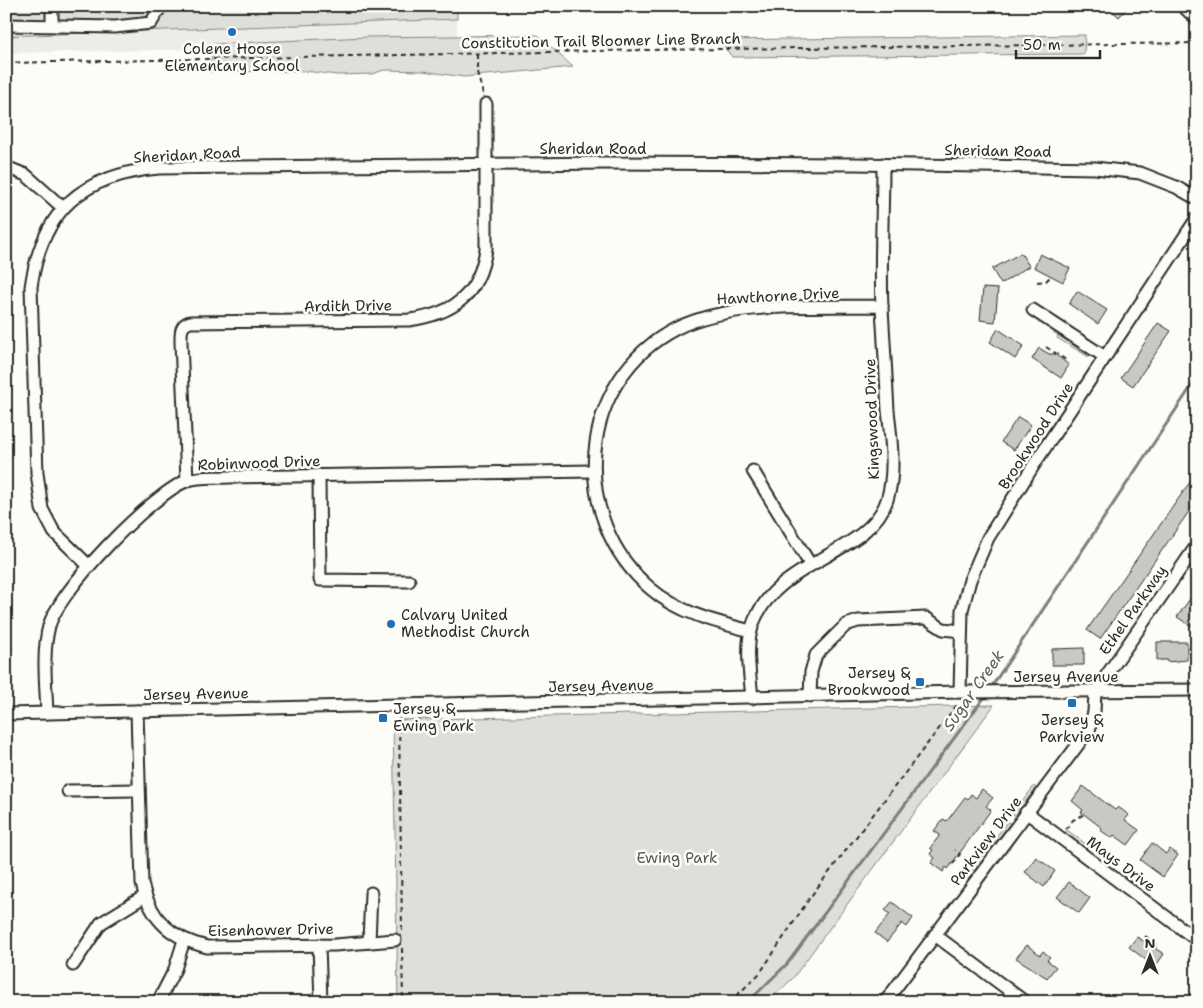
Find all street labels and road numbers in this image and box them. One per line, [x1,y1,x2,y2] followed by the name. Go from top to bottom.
[461,29,741,53] street label: Constitution Trail Bloomer Line Branch
[539,139,647,159] street label: Sheridan Road
[944,140,1052,162] street label: Sheridan Road
[133,142,241,168] street label: Sheridan Road
[716,283,840,309] street label: Hawthorne Drive
[304,295,392,317] street label: Ardith Drive
[860,358,884,480] street label: Kingswood Drive
[994,379,1078,493] street label: Brookwood Drive
[197,451,321,475] street label: Robinwood Drive
[1095,561,1171,659] street label: Ethel Parkway
[1013,667,1119,687] street label: Jersey Avenue
[548,675,654,697] street label: Jersey Avenue
[143,683,249,705] street label: Jersey Avenue
[946,792,1026,890] street label: Parkview Drive
[1083,832,1159,896] street label: Mays Drive
[208,919,334,941] street label: Eisenhower Drive

